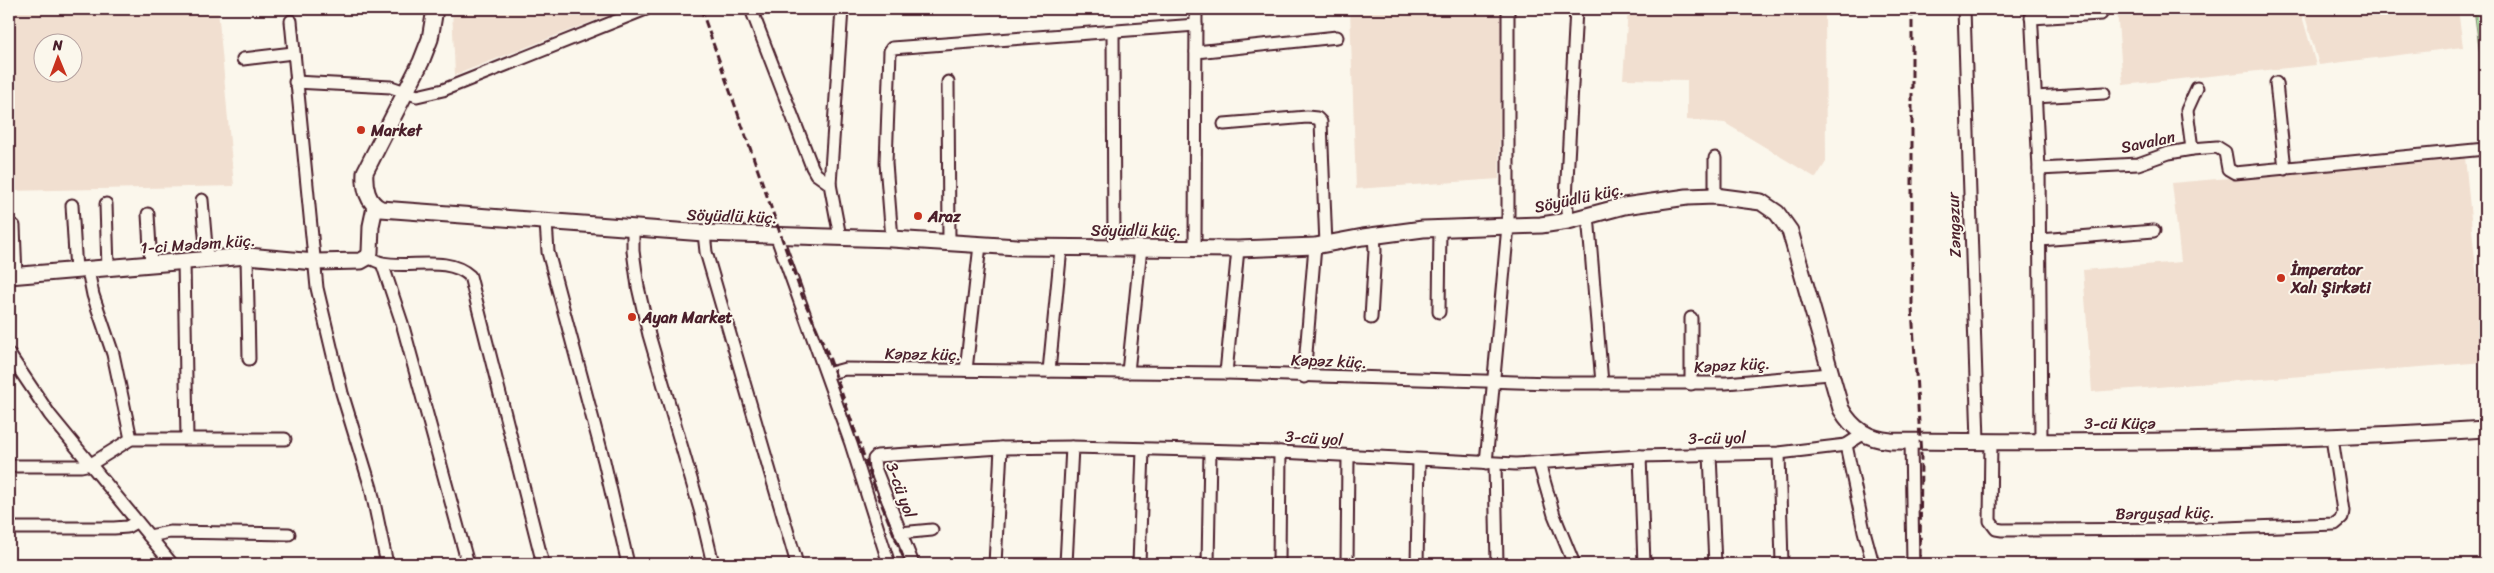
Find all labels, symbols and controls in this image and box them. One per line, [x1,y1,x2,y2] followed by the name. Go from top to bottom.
[32,32,82,82] north arrow
[52,33,63,58] text: N
[370,116,423,145] place label: Market
[2118,122,2178,162] street label: Savalan
[355,124,367,136] marker: Market
[1532,174,1626,222] street label: Söyüdlü küç.
[1938,190,1970,258] street label: Zəngəzur
[686,200,778,232] street label: Söyüdlü küç.
[927,202,962,231] place label: Araz
[912,210,924,222] marker: Araz
[1091,216,1181,245] street label: Söyüdlü küç.
[140,226,256,262] street label: 1-ci Mədəm küç.
[2290,255,2372,302] place label: İmperator Xalı Şirkəti
[2275,272,2287,284] marker: İmperator Xalı Şirkəti
[641,303,732,332] place label: Ayan Market
[626,311,638,323] marker: Ayan Market
[885,339,961,369] street label: Kəpəz küç.
[1290,345,1368,377] street label: Kəpəz küç.
[1693,349,1771,381] street label: Kəpəz küç.
[2084,409,2156,438] street label: 3-cü Küçə
[1284,422,1344,455] street label: 3-cü yol
[1688,423,1747,453] street label: 3-cü yol
[877,458,925,523] street label: 3-cü yol
[2115,498,2215,528] street label: Bərguşad küç.

